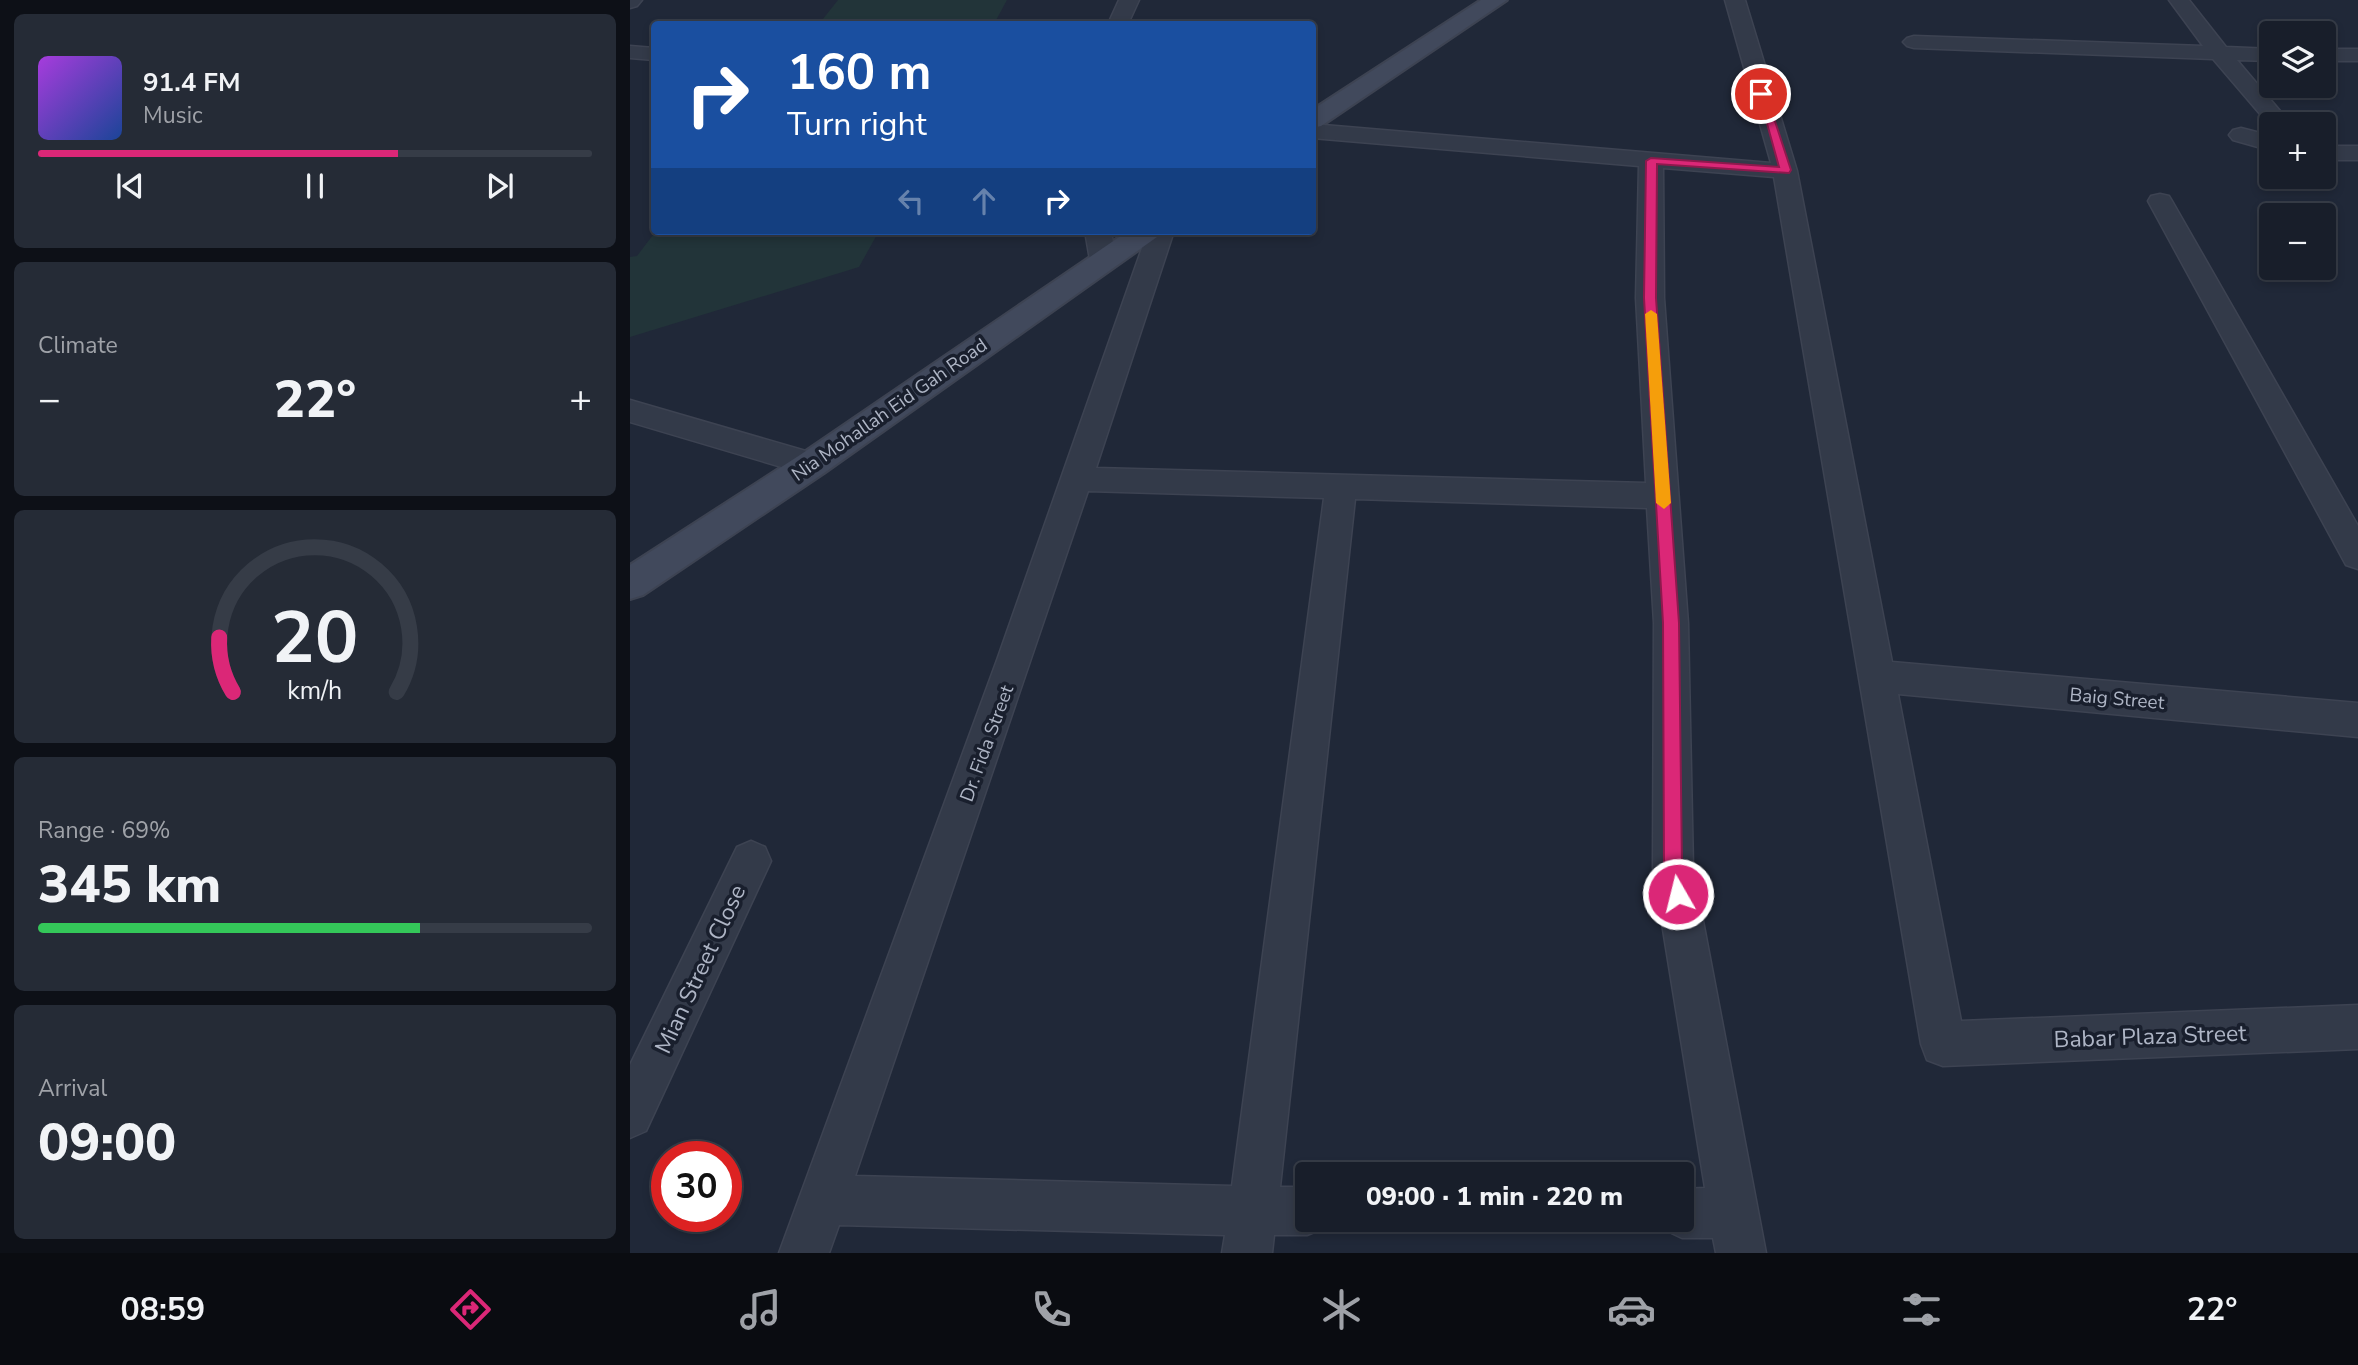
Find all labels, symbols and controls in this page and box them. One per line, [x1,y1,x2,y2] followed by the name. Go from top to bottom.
[2259,21,2336,280] map controls
[2259,21,2336,98] button: layers
[787,39,931,106] text: 160 m
[672,49,763,140] icon: right
[1731,64,1791,124] pin
[143,65,240,100] text: 91.4 FM
[1742,75,1780,113] icon: arrive
[143,100,203,131] text: Music
[787,103,927,146] text: Turn right
[2259,112,2336,189] button: +
[111,167,149,205] icon: previous
[296,167,334,205] icon: pause
[481,167,519,205] icon: next
[892,182,930,220] icon: left
[965,182,1003,220] icon: ahead
[1038,182,1076,220] icon: right
[2259,203,2336,280] button: −
[38,330,118,361] text: Climate
[787,332,993,487] street label: Nia Mohallah Eid Gah Road
[274,364,356,435] text: 22°
[38,374,61,425] text: −
[569,374,592,425] text: +
[271,589,359,689] text: 20
[287,674,343,708] text: km/h
[954,681,1020,805] street label: Dr. Fida Street
[2068,682,2166,716] street label: Baig Street
[38,815,170,846] text: Range · 69%
[38,849,221,920] text: 345 km
[1641,857,1715,931] position arrow
[648,880,753,1059] street label: Mian Street Close
[2053,1018,2248,1055] street label: Babar Plaza Street
[38,1073,107,1104] text: Arrival
[38,1107,176,1178] text: 09:00
[651,1141,742,1232] speed limit sign: 30
[1366,1179,1623,1214] text: 09:00 · 1 min · 220 m
[446,1285,495,1334] icon: directions
[736,1285,785,1334] icon: music
[1027,1285,1076,1334] icon: phone
[1317,1285,1366,1334] icon: climate
[1607,1285,1656,1334] icon: car
[1897,1285,1946,1334] icon: filters
[121,1288,205,1331] text: 08:59
[2187,1288,2237,1331] text: 22°

